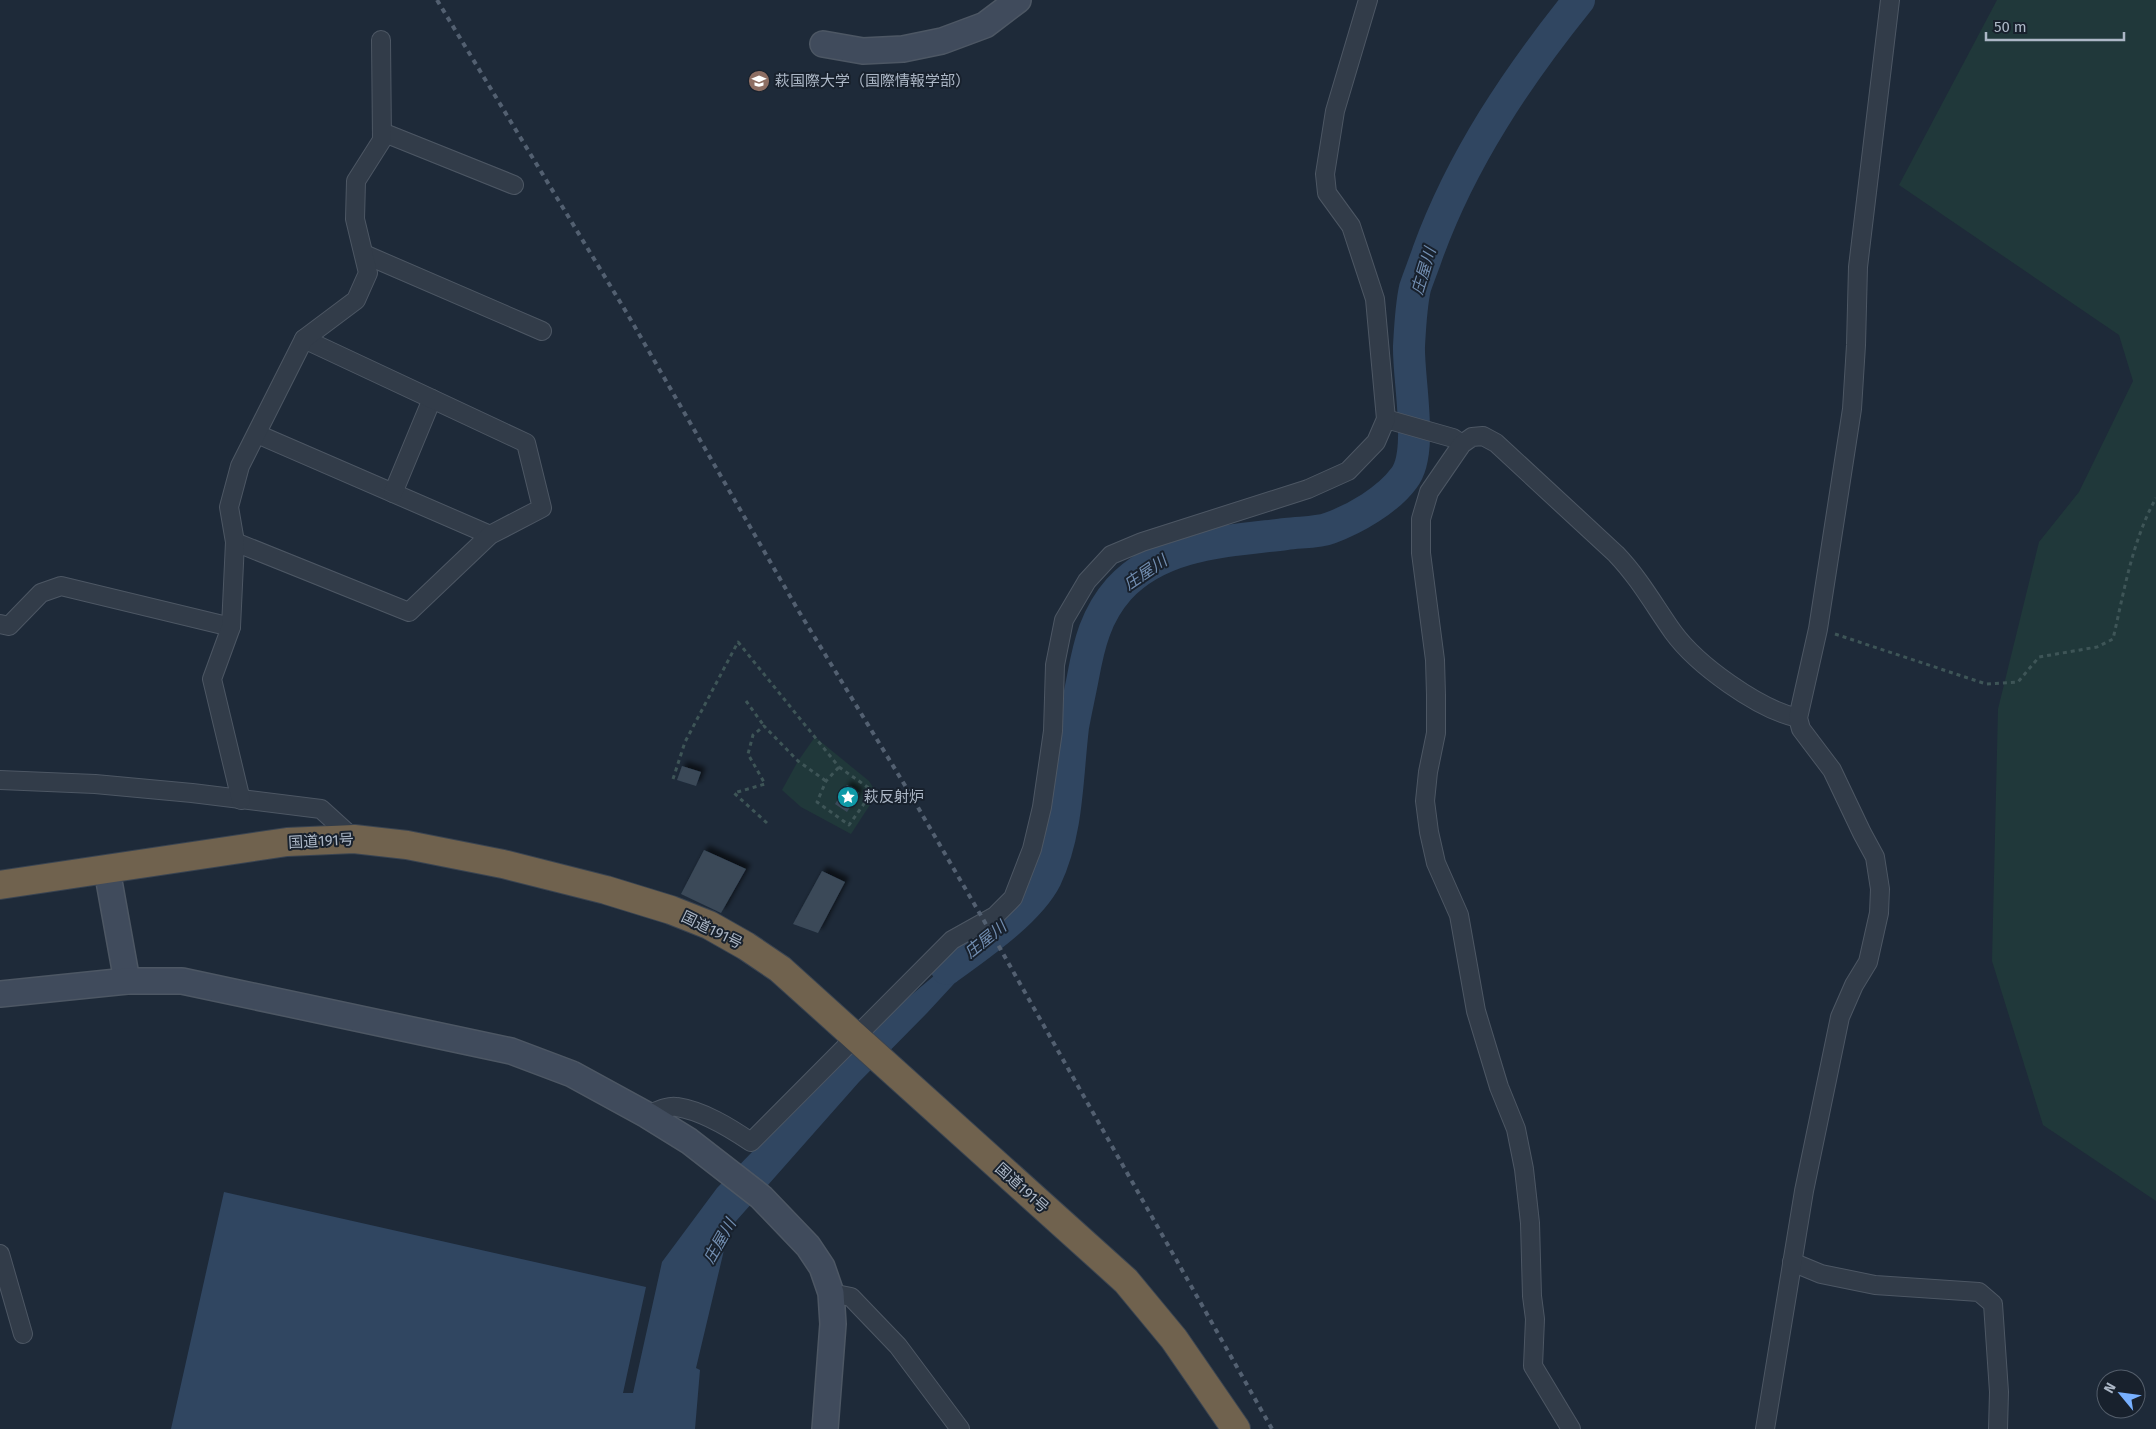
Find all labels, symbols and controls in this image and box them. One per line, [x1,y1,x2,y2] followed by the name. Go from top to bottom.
[1986,10,2124,42] scale bar
[1994,18,2027,36] text: 50 m
[747,69,771,93] school or university icon: 萩国際大学（国際情報学部）
[775,72,970,90] place label: 萩国際大学（国際情報学部）
[1407,244,1440,297] water label: 庄屋川
[1120,550,1172,594] water label: 庄屋川
[836,785,860,809] place icon: 萩反射炉
[864,788,924,806] place label: 萩反射炉
[288,830,354,852] street label: 国道191号
[679,908,745,952] street label: 国道191号
[961,916,1011,962] water label: 庄屋川
[992,1159,1052,1217] street label: 国道191号
[699,1214,741,1267] water label: 庄屋川
[2096,1369,2146,1419] north arrow
[2100,1380,2120,1396] text: N

